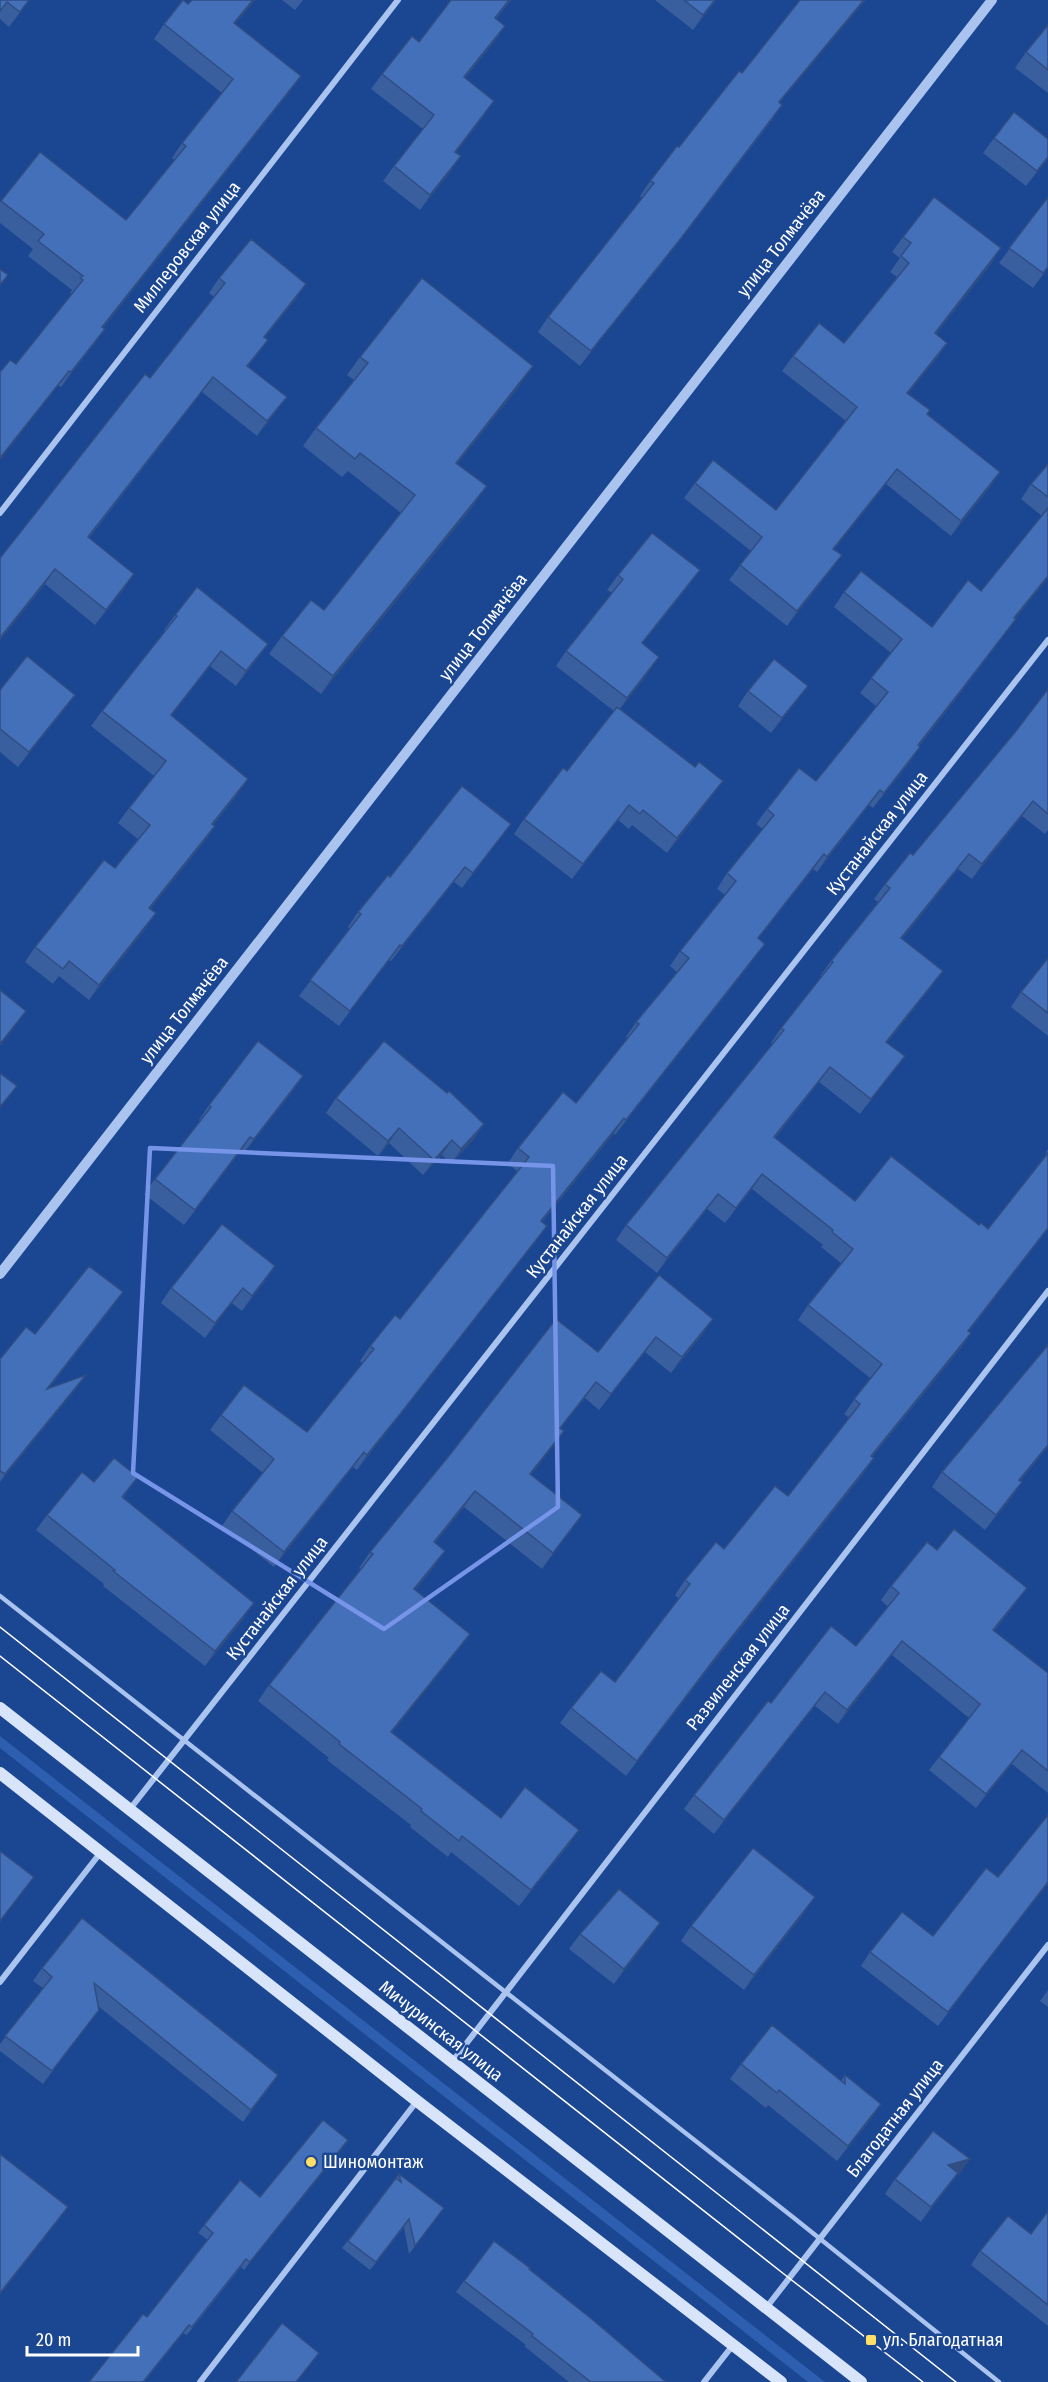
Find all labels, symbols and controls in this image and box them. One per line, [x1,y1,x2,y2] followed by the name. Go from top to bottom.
[129,177,245,317] street label: Миллеровская улица
[732,185,830,301] street label: улица Толмачёва
[434,569,532,685] street label: улица Толмачёва
[822,766,932,900] street label: Кустанайская улица
[135,952,233,1068] street label: улица Толмачёва
[522,1149,632,1283] street label: Кустанайская улица
[222,1531,332,1665] street label: Кустанайская улица
[682,1599,794,1735] street label: Развиленская улица
[375,1976,507,2086] street label: Мичуринская улица
[842,2054,948,2182] street label: Благодатная улица
[323,2151,424,2173] place label: Шиномонтаж
[304,2155,318,2169] marker: Шиномонтаж
[27,2319,138,2357] scale bar
[36,2329,71,2351] text: 20 m
[883,2329,1004,2351] place label: ул. Благодатная
[864,2333,878,2347] marker: ул. Благодатная

